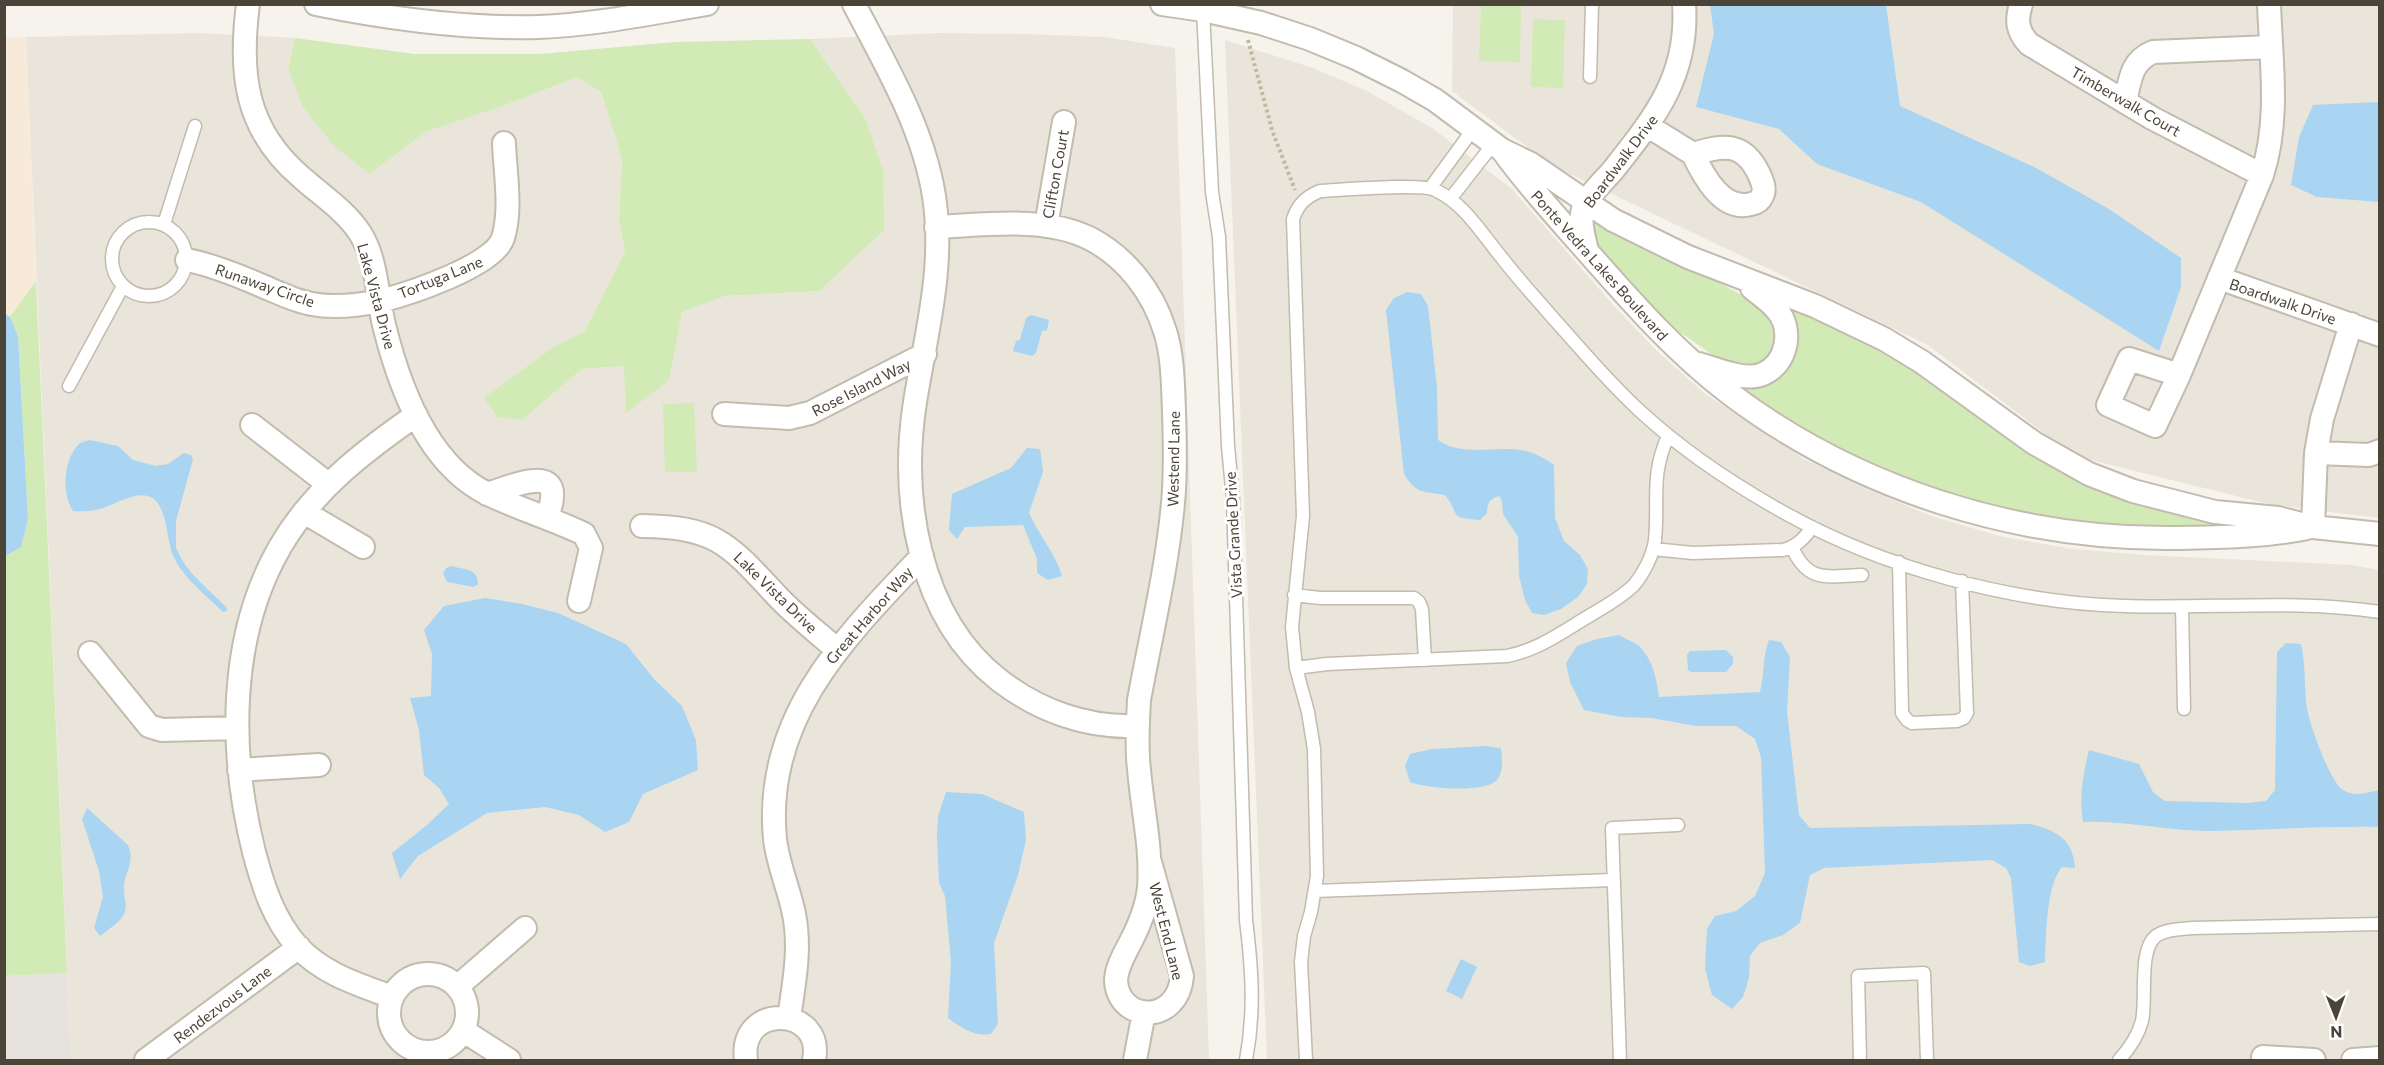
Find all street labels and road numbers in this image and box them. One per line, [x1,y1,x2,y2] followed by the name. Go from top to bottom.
[2068,62,2184,140] street label: Timberwalk Court
[1579,111,1661,211] street label: Boardwalk Drive
[1038,128,1072,220] street label: Clifton Court
[1528,186,1672,344] street label: Ponte Vedra Lakes Boulevard
[354,241,400,351] street label: Lake Vista Drive
[395,252,485,302] street label: Tortuga Lane
[213,260,317,310] street label: Runaway Circle
[2227,274,2339,328] street label: Boardwalk Drive
[808,354,914,420] street label: Rose Island Way
[1163,411,1183,507] street label: Westend Lane
[1221,471,1245,599] street label: Vista Grande Drive
[731,548,822,636] street label: Lake Vista Drive
[822,562,916,667] street label: Great Harbor Way
[1146,880,1188,982] street label: West End Lane
[170,961,274,1047] street label: Rendezvous Lane

